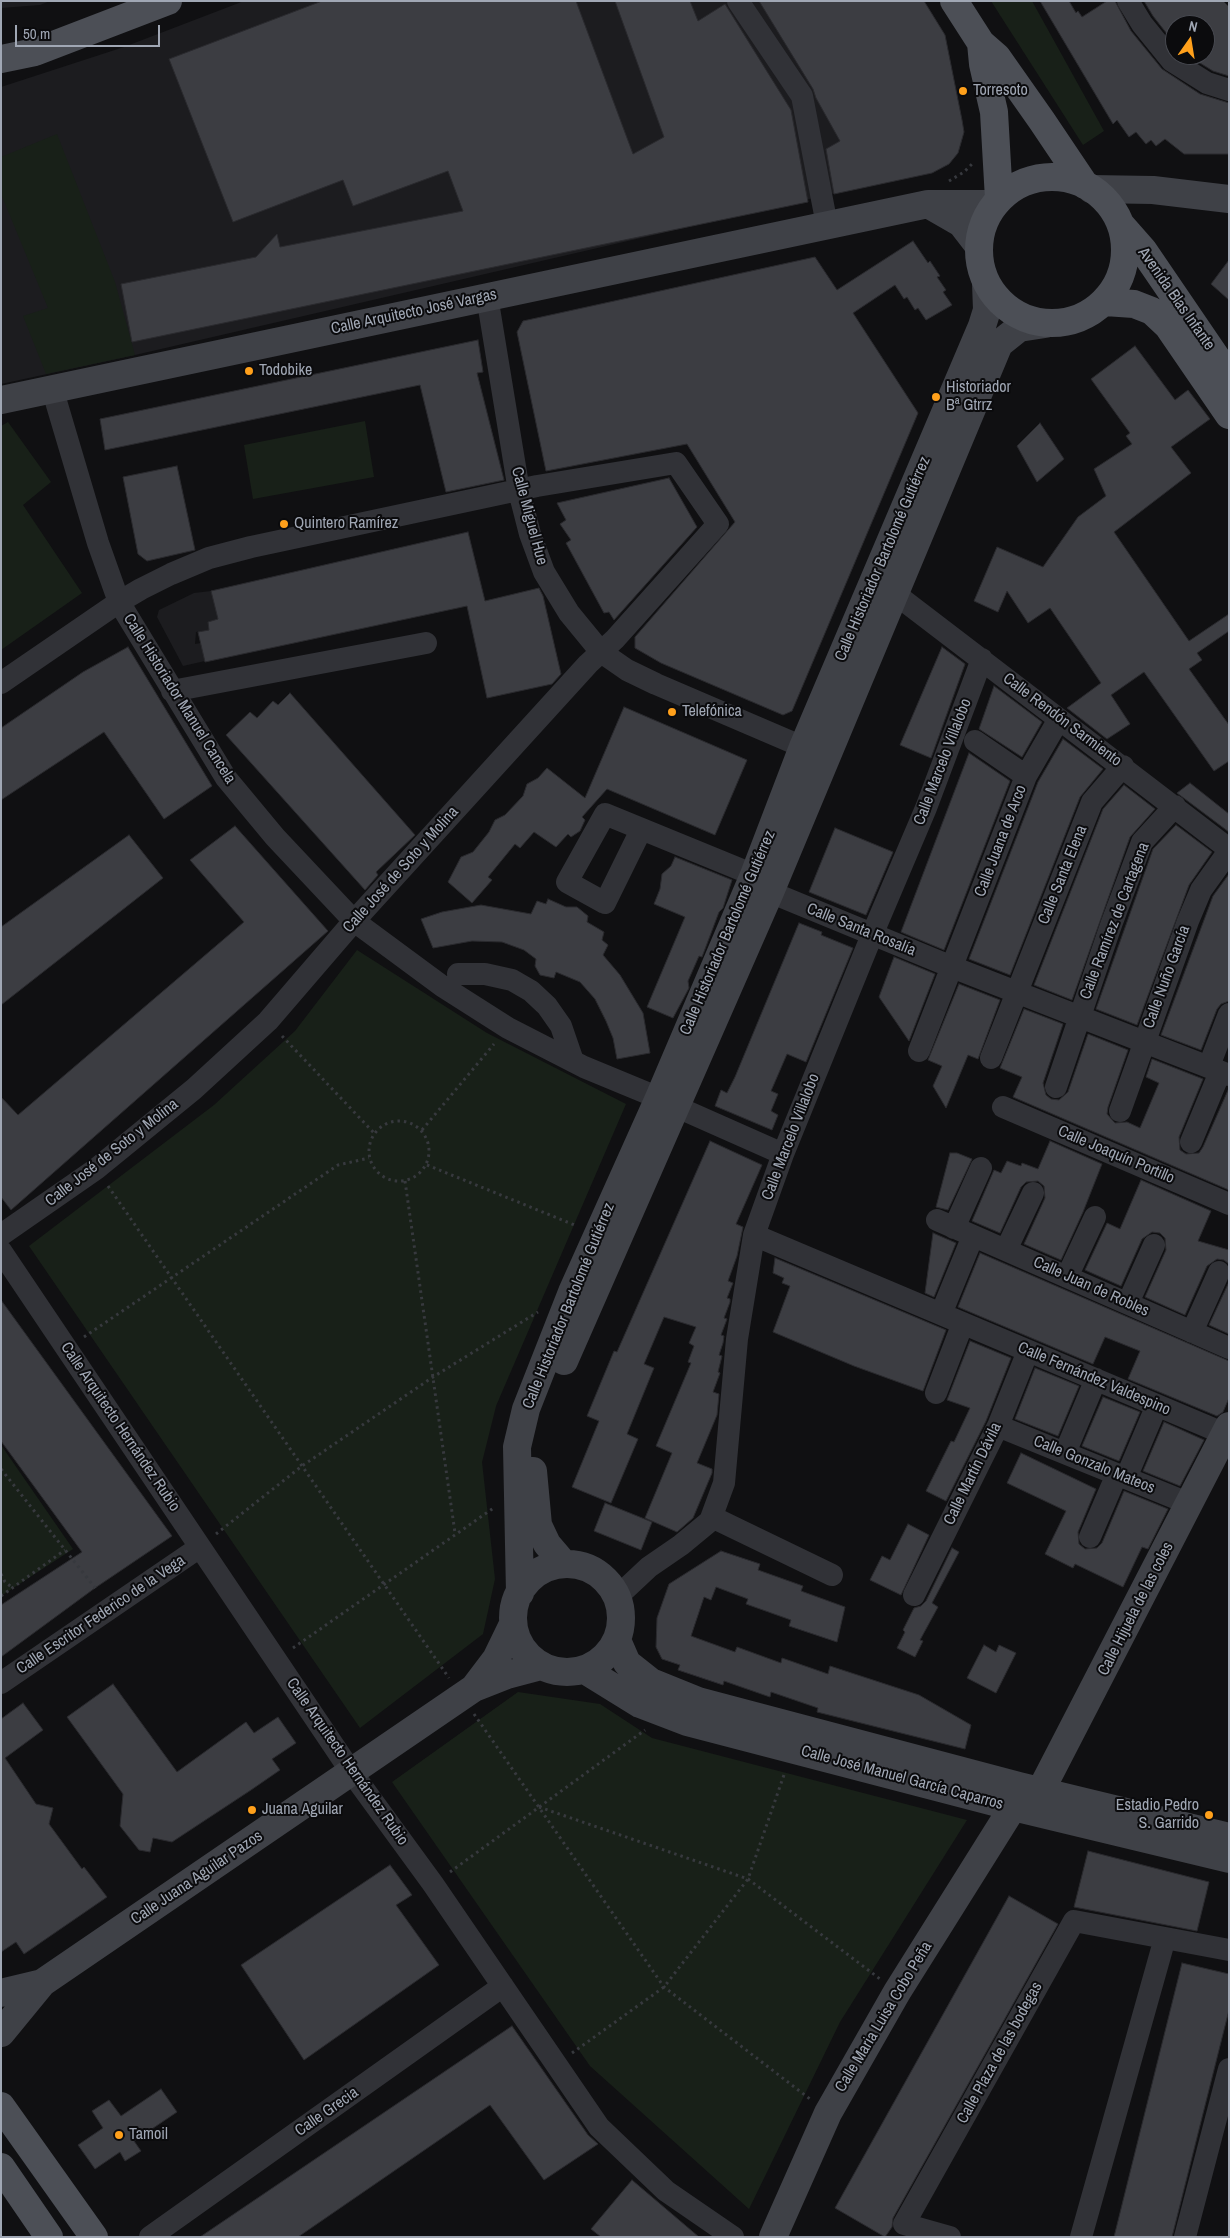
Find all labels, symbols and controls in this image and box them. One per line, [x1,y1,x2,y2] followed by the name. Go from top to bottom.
[18,15,162,47] scale bar
[1165,15,1215,65] north arrow
[1187,17,1199,36] text: N
[23,23,50,44] text: 50 m
[973,81,1028,101] place label: Torresoto
[957,85,969,97] marker: Torresoto
[1133,244,1219,354] street label: Avenida Blas Infante
[329,285,499,339] street label: Calle Arquitecto José Vargas
[259,361,312,381] place label: Todobike
[243,365,255,377] marker: Todobike
[946,378,1011,416] place label: Historiador Bª Gtrrz
[930,391,942,403] marker: Historiador Bª Gtrrz
[831,454,935,664] street label: Calle Historiador Bartolomé Gutiérrez
[507,465,551,567] street label: Calle Miguel Hue
[294,514,398,534] place label: Quintero Ramírez
[278,518,290,530] marker: Quintero Ramírez
[119,610,239,788] street label: Calle Historiador Manuel Cancela
[999,669,1125,771] street label: Calle Rendón Sarmiento
[910,696,976,828] street label: Calle Marcelo Villalobo
[682,702,742,722] place label: Telefónica
[666,706,678,718] marker: Telefónica
[971,782,1031,900] street label: Calle Juana de Arco
[339,803,463,937] street label: Calle José de Soto y Molina
[1034,823,1092,927] street label: Calle Santa Elena
[676,828,780,1038] street label: Calle Historiador Bartolomé Gutiérrez
[1076,840,1154,1002] street label: Calle Ramírez de Cartagena
[804,899,918,961] street label: Calle Santa Rosalía
[1140,923,1194,1031] street label: Calle Nuño García
[758,1071,824,1203] street label: Calle Marcelo Villalobo
[42,1095,182,1211] street label: Calle José de Soto y Molina
[1055,1122,1177,1188] street label: Calle Joaquín Portillo
[519,1200,619,1412] street label: Calle Historiador Bartolomé Gutiérrez
[1030,1253,1152,1321] street label: Calle Juan de Robles
[1015,1338,1173,1420] street label: Calle Fernández Valdespino
[56,1339,184,1515] street label: Calle Arquitecto Hernández Rubio
[940,1420,1006,1528] street label: Calle Martín Dávila
[1031,1432,1157,1498] street label: Calle Gonzalo Mateos
[1094,1539,1178,1679] street label: Calle Hijuela de las coles
[13,1551,189,1679] street label: Calle Escritor Federico de la Vega
[282,1675,412,1849] street label: Calle Arquitecto Hernández Rubio
[799,1742,1005,1814] street label: Calle José Manuel García Caparros
[1116,1796,1199,1834] place label: Estadio Pedro S. Garrido
[262,1800,343,1820] place label: Juana Aguilar
[246,1804,258,1816] marker: Juana Aguilar
[1203,1809,1215,1821] marker: Estadio Pedro S. Garrido
[128,1827,266,1929] street label: Calle Juana Aguilar Pazos
[831,1938,937,2096] street label: Calle Maria Luisa Cobo Peña
[953,1979,1047,2127] street label: Calle Plaza de las bodegas
[292,2083,362,2141] street label: Calle Grecia
[129,2125,168,2145] place label: Tamoil
[113,2129,125,2141] marker: Tamoil

